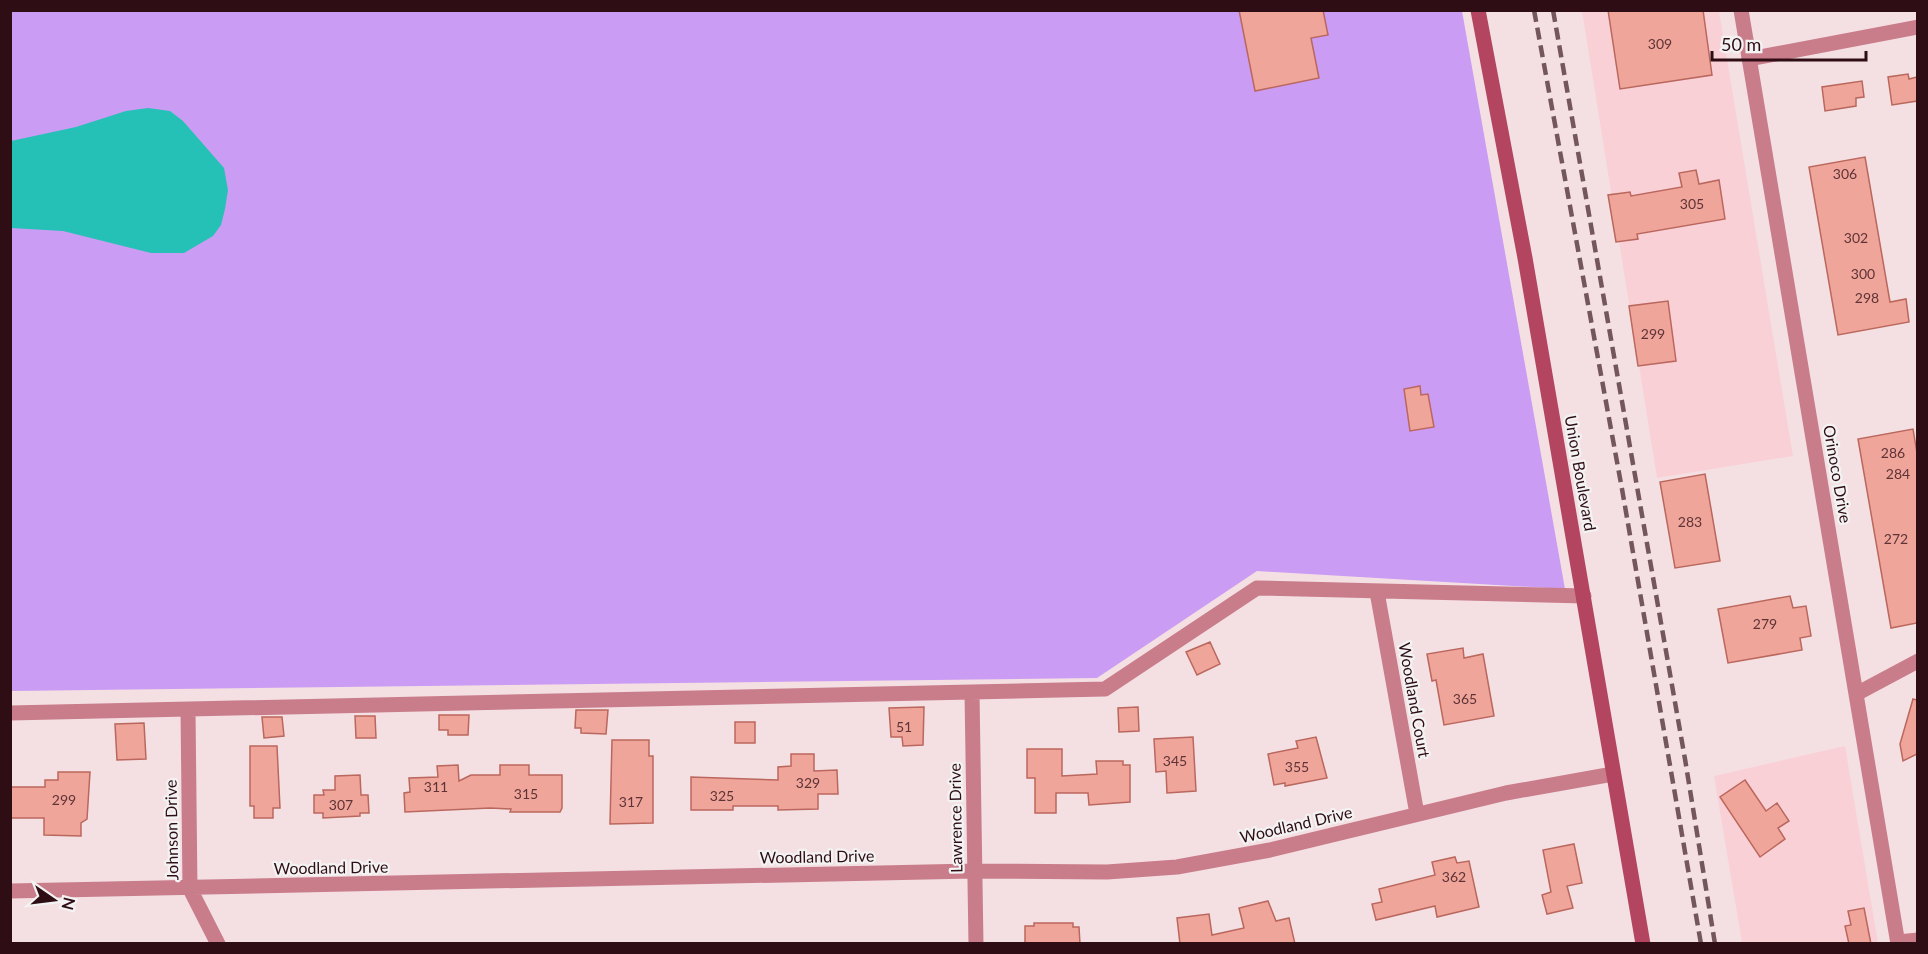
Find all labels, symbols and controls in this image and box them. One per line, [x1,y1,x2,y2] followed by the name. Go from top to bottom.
[1712,24,1866,62] scale bar
[1721,33,1761,55] text: 50 m
[1648,35,1672,52] house number: 309
[1833,165,1857,182] house number: 306
[1680,195,1704,212] house number: 305
[1844,229,1868,246] house number: 302
[1851,265,1875,282] house number: 300
[1855,289,1879,306] house number: 298
[1641,325,1665,342] house number: 299
[1561,414,1601,532] street label: Union Boulevard
[1820,424,1856,524] street label: Orinoco Drive
[1881,444,1905,461] house number: 286
[1886,465,1910,482] house number: 284
[1678,513,1702,530] house number: 283
[1884,530,1908,547] house number: 272
[1753,615,1777,632] house number: 279
[1396,641,1435,759] street label: Woodland Court
[1453,690,1477,707] house number: 365
[896,718,912,735] house number: 51
[1163,752,1187,769] house number: 345
[1285,758,1309,775] house number: 355
[945,763,965,873] street label: Lawrence Drive
[796,774,820,791] house number: 329
[424,778,448,795] house number: 311
[161,780,181,880] street label: Johnson Drive
[514,785,538,802] house number: 315
[710,787,734,804] house number: 325
[52,791,76,808] house number: 299
[619,793,643,810] house number: 317
[329,796,353,813] house number: 307
[1238,802,1354,846] street label: Woodland Drive
[760,846,874,866] street label: Woodland Drive
[274,857,388,877] street label: Woodland Drive
[1442,868,1466,885] house number: 362
[24,870,84,930] north arrow
[58,895,80,912] text: N

